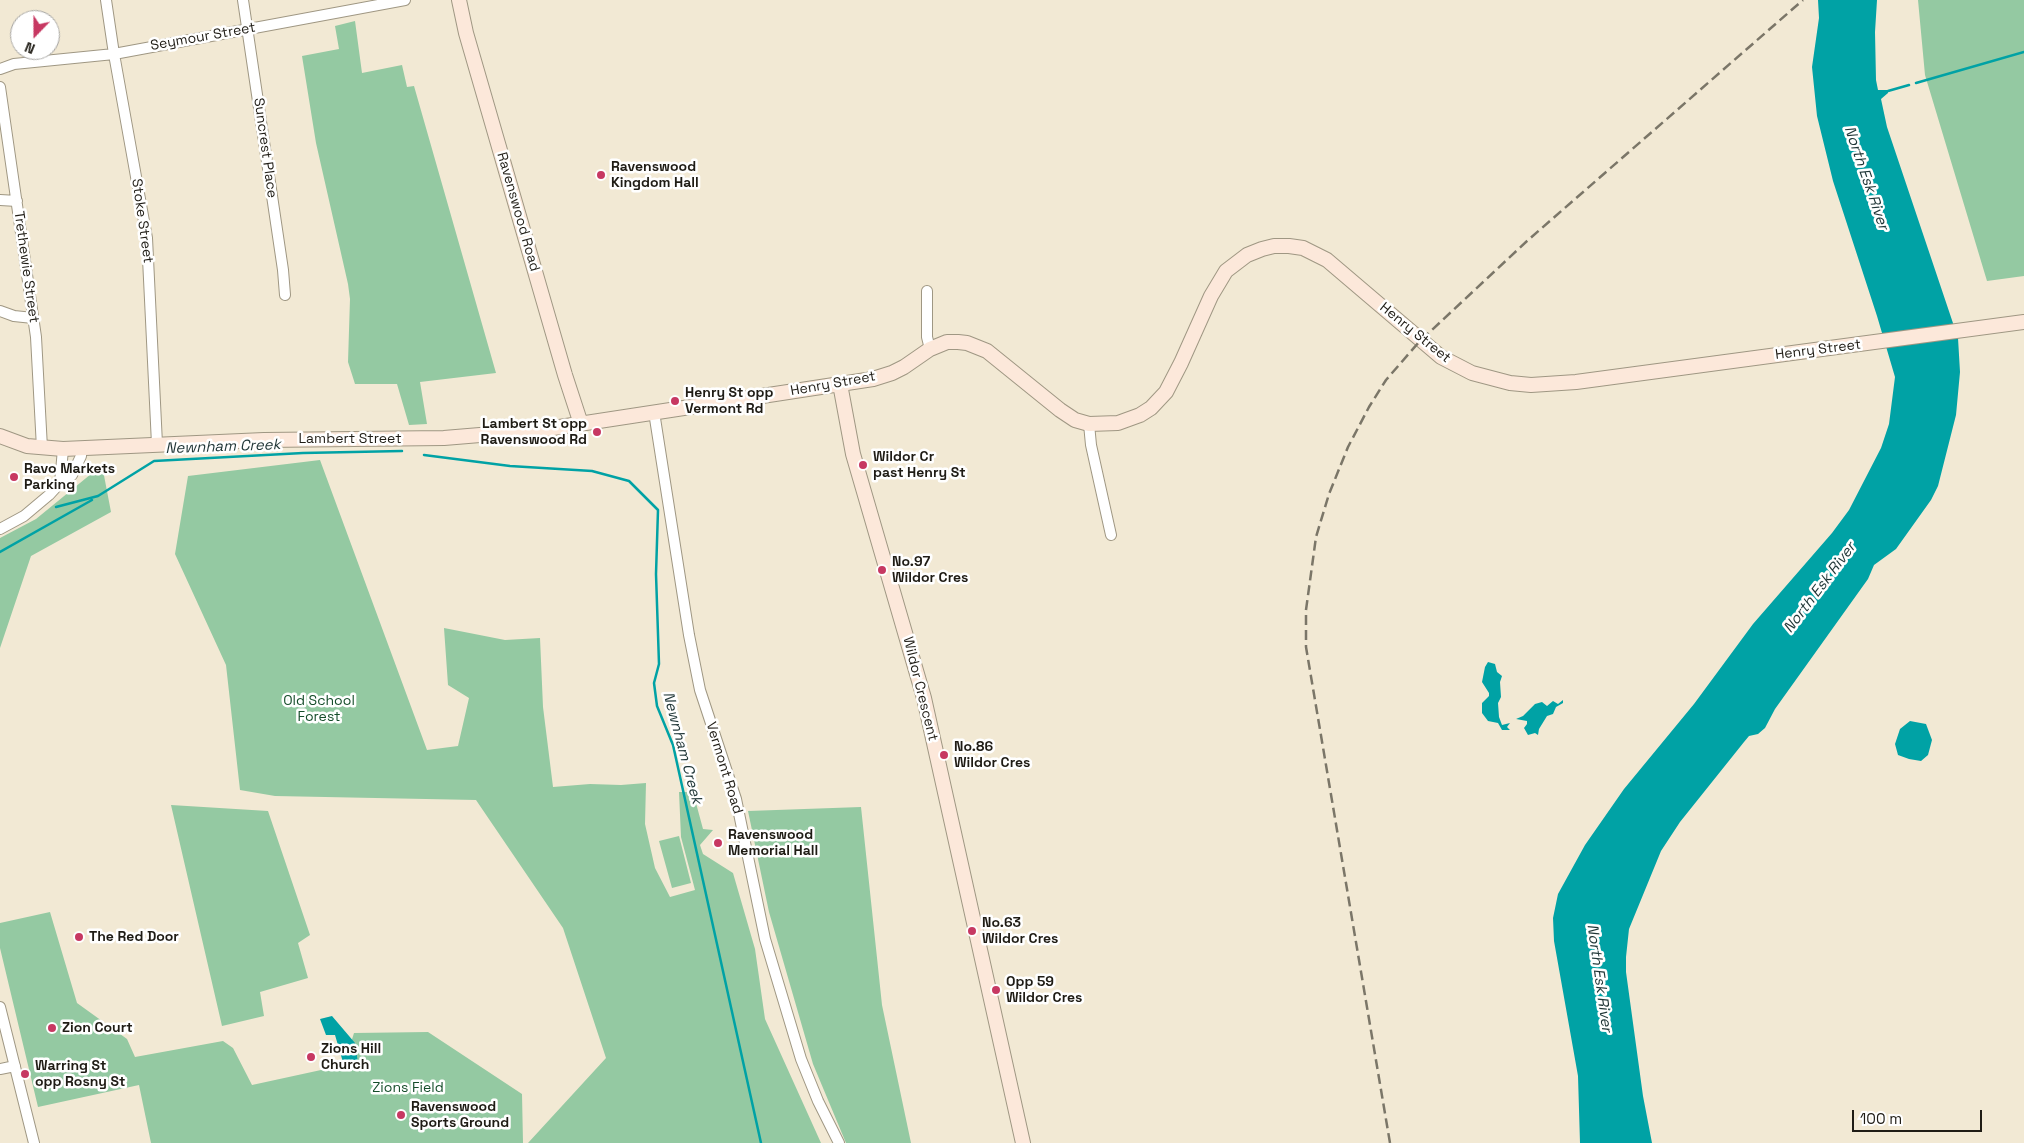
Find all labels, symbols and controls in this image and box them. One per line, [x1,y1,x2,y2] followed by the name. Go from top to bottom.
[10,10,60,60] north arrow
[149,19,257,55] street label: Seymour Street
[22,38,37,58] text: N
[250,97,280,199] street label: Suncrest Place
[1840,124,1892,232] water label: North Esk River
[493,150,543,274] street label: Ravenswood Road
[611,159,699,192] place label: Ravenswood Kingdom Hall
[595,169,607,181] marker: Ravenswood Kingdom Hall
[128,178,156,264] street label: Stoke Street
[10,210,42,324] street label: Trethewie Street
[1376,299,1454,367] street label: Henry Street
[1774,336,1862,364] street label: Henry Street
[789,368,877,400] street label: Henry Street
[685,385,773,418] place label: Henry St opp Vermont Rd
[669,395,681,407] marker: Henry St opp Vermont Rd
[481,416,587,448] place label: Lambert St opp Ravenswood Rd
[591,426,603,438] marker: Lambert St opp Ravenswood Rd
[298,431,402,447] street label: Lambert Street
[165,436,281,458] water label: Newnham Creek
[873,449,966,482] place label: Wildor Cr past Henry St
[857,459,869,471] marker: Wildor Cr past Henry St
[24,461,115,494] place label: Ravo Markets Parking
[8,471,20,483] marker: Ravo Markets Parking
[1780,539,1860,637] water label: North Esk River
[892,554,968,586] place label: No.97 Wildor Cres
[876,564,888,576] marker: No.97 Wildor Cres
[899,635,941,743] street label: Wildor Crescent
[658,690,706,806] water label: Newnham Creek
[283,693,355,726] park label: Old School Forest
[702,720,746,816] street label: Vermont Road
[954,739,1030,772] place label: No.86 Wildor Cres
[938,749,950,761] marker: No.86 Wildor Cres
[728,827,818,860] place label: Ravenswood Memorial Hall
[712,837,724,849] marker: Ravenswood Memorial Hall
[982,915,1058,948] place label: No.63 Wildor Cres
[1583,923,1615,1033] water label: North Esk River
[966,925,978,937] marker: No.63 Wildor Cres
[89,929,179,945] place label: The Red Door
[73,931,85,943] marker: The Red Door
[1006,974,1082,1006] place label: Opp 59 Wildor Cres
[990,984,1002,996] marker: Opp 59 Wildor Cres
[62,1020,133,1036] place label: Zion Court
[46,1022,58,1034] marker: Zion Court
[321,1041,381,1074] place label: Zions Hill Church
[305,1051,317,1063] marker: Zions Hill Church
[35,1058,125,1090] place label: Warring St opp Rosny St
[19,1068,31,1080] marker: Warring St opp Rosny St
[372,1080,444,1096] park label: Zions Field
[411,1099,509,1132] place label: Ravenswood Sports Ground
[1854,1100,1984,1132] scale bar
[395,1109,407,1121] marker: Ravenswood Sports Ground
[1860,1109,1902,1128] text: 100 m

